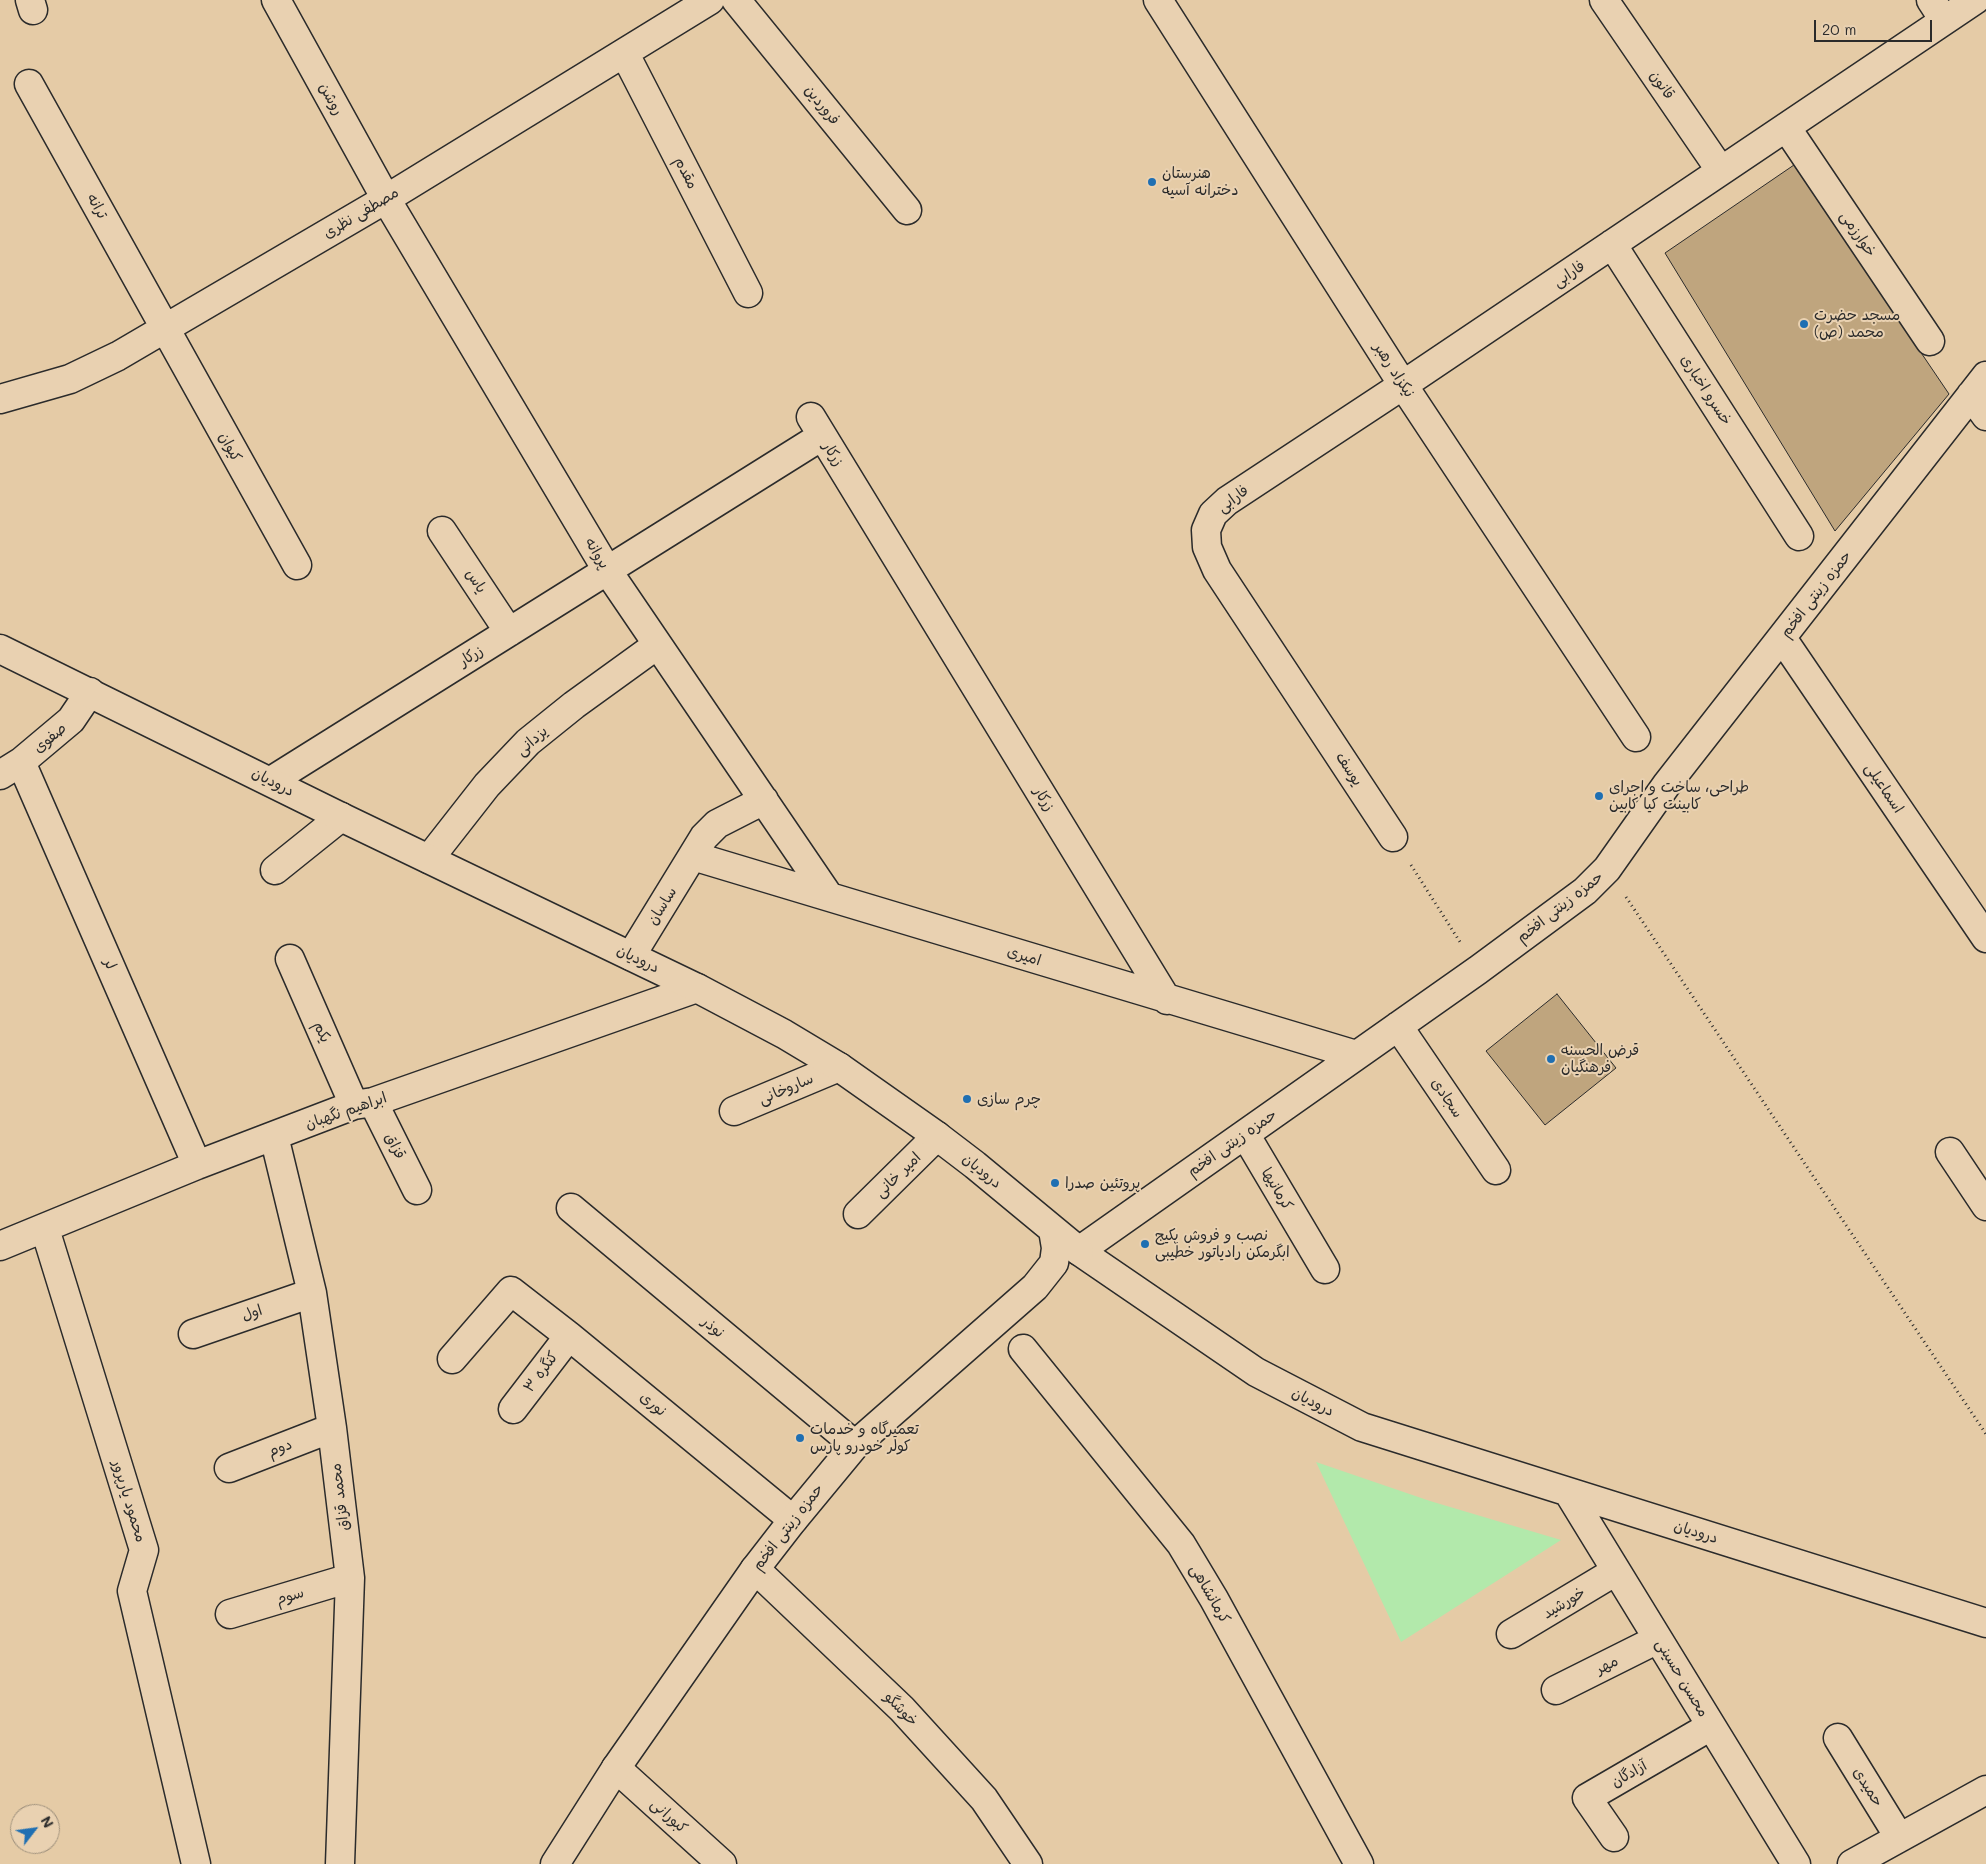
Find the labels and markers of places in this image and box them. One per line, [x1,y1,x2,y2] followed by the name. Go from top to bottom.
[1162,164,1239,199] place label: هنرستان دخترانه آسیه
[1146,176,1158,188] marker: هنرستان دخترانه آسیه
[1814,306,1900,341] place label: مسجد حضرت محمد (ص)
[1798,318,1810,330] marker: مسجد حضرت محمد (ص)
[1609,778,1749,813] place label: طراحی، ساخت و اجرای کابینت کیا کابین
[1593,790,1605,802] marker: طراحی، ساخت و اجرای کابینت کیا کابین
[1561,1041,1639,1076] place label: قرض الحسنه فرهنگیان
[1545,1053,1557,1065] marker: قرض الحسنه فرهنگیان
[977,1090,1041,1108] place label: چرم سازی
[961,1093,973,1105] marker: چرم سازی
[1065,1174,1140,1192] place label: پروتئین صدرا
[1049,1177,1061,1189] marker: پروتئین صدرا
[1155,1226,1290,1261] place label: نصب و فروش پکیج ابگرمکن رادیاتور خطیبی
[1139,1238,1151,1250] marker: نصب و فروش پکیج ابگرمکن رادیاتور خطیبی
[810,1420,919,1455] place label: تعمیرگاه و خدمات کولر خودرو پارس
[794,1432,806,1444] marker: تعمیرگاه و خدمات کولر خودرو پارس

